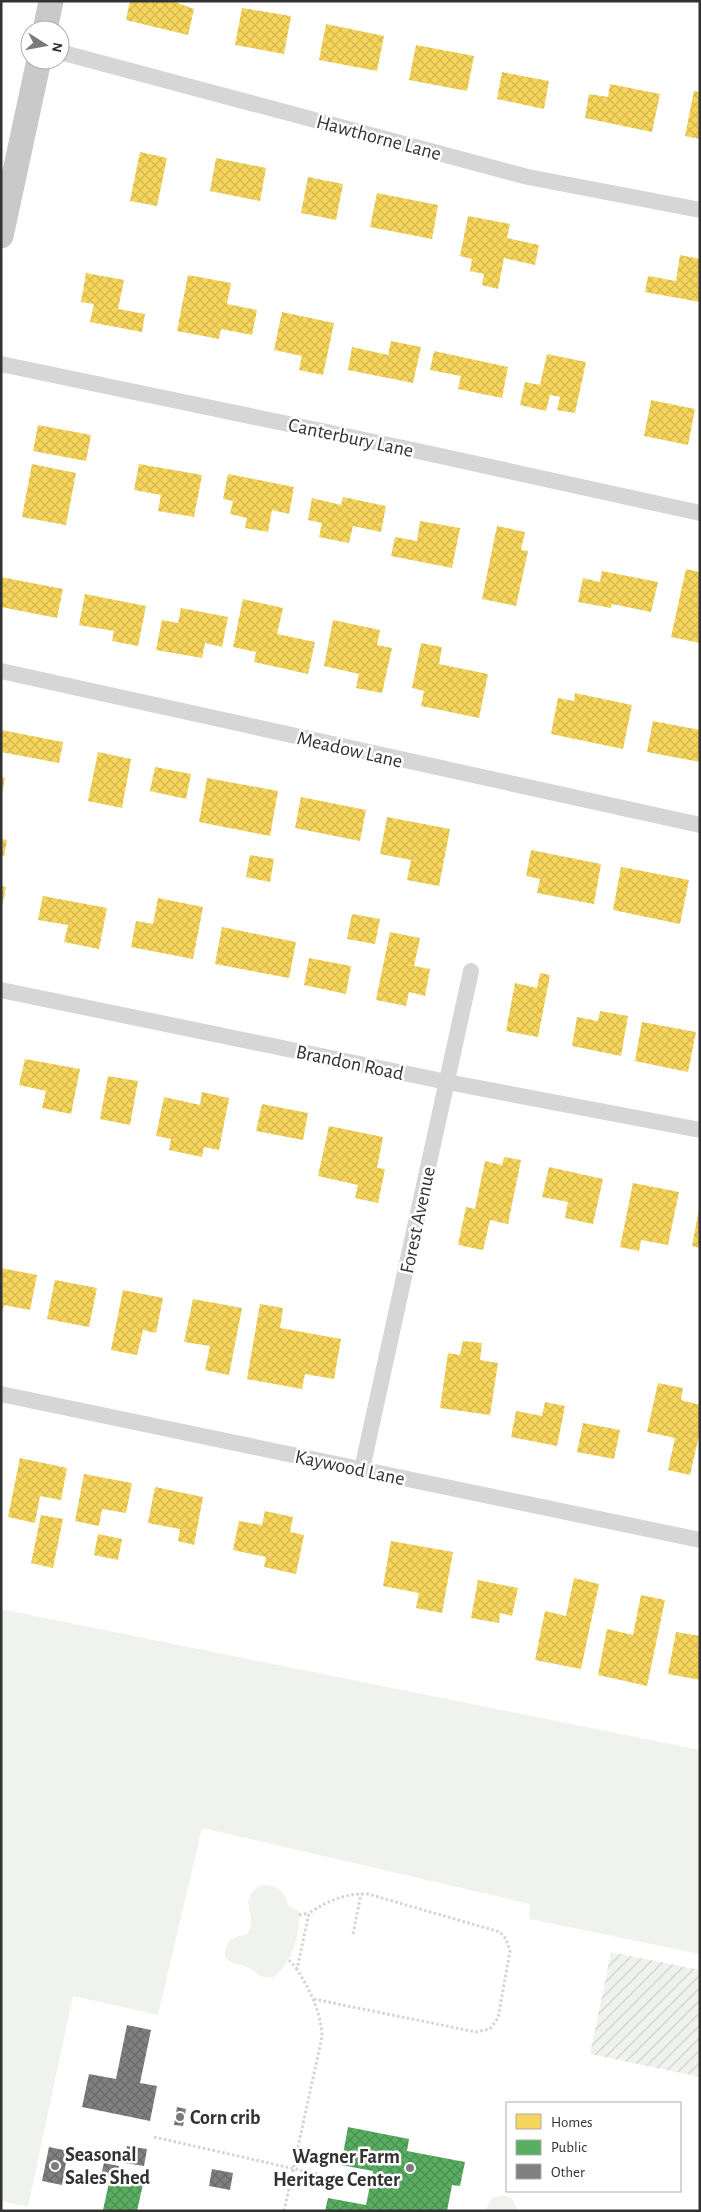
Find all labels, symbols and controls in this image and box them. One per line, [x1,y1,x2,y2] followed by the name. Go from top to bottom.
[20,20,70,70] north arrow
[49,41,65,53] text: N
[314,112,443,164] street label: Hawthorne Lane
[286,415,415,461] street label: Canterbury Lane
[295,728,404,772] street label: Meadow Lane
[294,1042,405,1084] street label: Brandon Road
[397,1165,439,1275] street label: Forest Avenue
[293,1447,406,1489] street label: Kaywood Lane
[506,2102,681,2192] legend
[190,2108,261,2128] place label: Corn crib
[174,2111,186,2123] marker: Corn crib
[551,2115,593,2130] text: Homes
[551,2140,587,2155] text: Public
[65,2145,151,2188] place label: Seasonal Sales Shed
[273,2147,400,2190] place label: Wagner Farm Heritage Center
[49,2160,61,2172] marker: Seasonal Sales Shed
[404,2162,416,2174] marker: Wagner Farm Heritage Center
[551,2165,585,2180] text: Other

